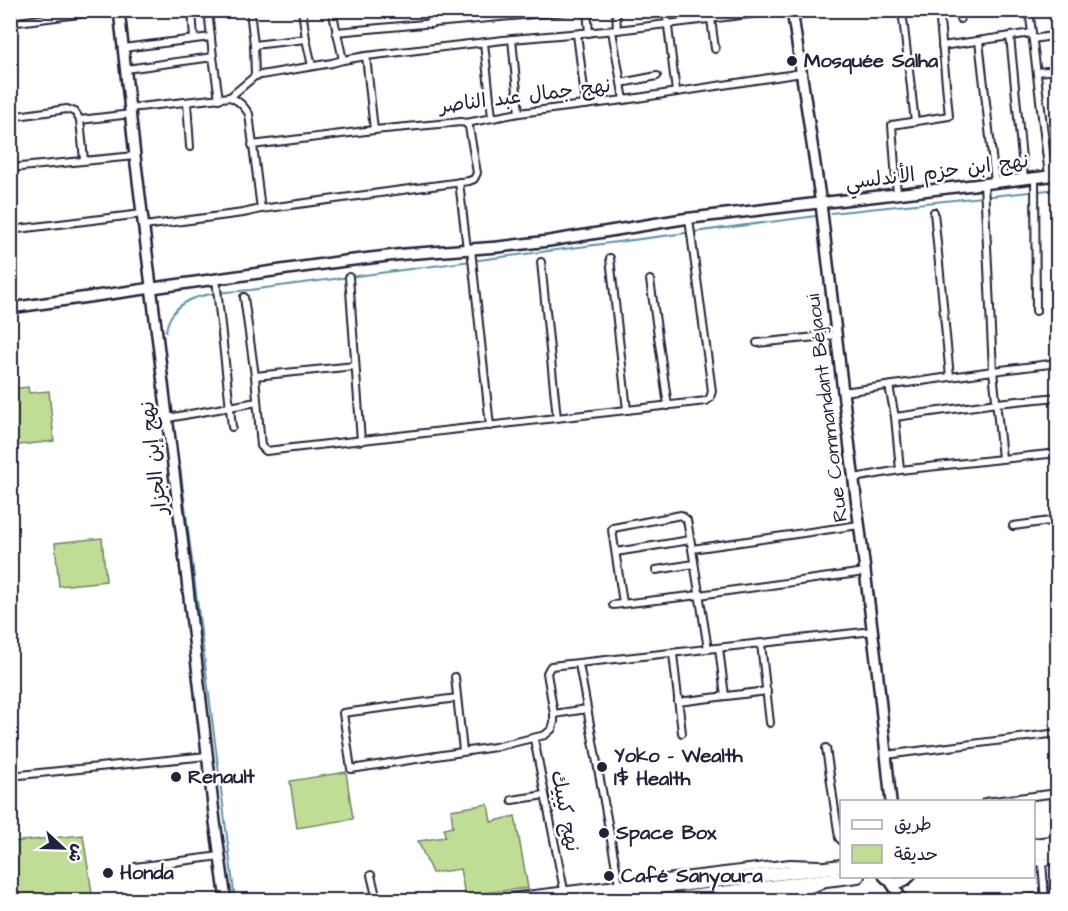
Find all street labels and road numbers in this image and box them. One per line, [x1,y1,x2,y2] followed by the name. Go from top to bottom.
[436,72,612,121] street label: نهج جمال عبد الناصر
[844,147,1031,200] street label: نهج ابن حزم الأندلسي
[799,292,855,524] street label: Rue Commandant Béjaoui
[133,400,175,518] street label: نهج إبن الجزار
[543,768,587,854] street label: نهج كيبيك

